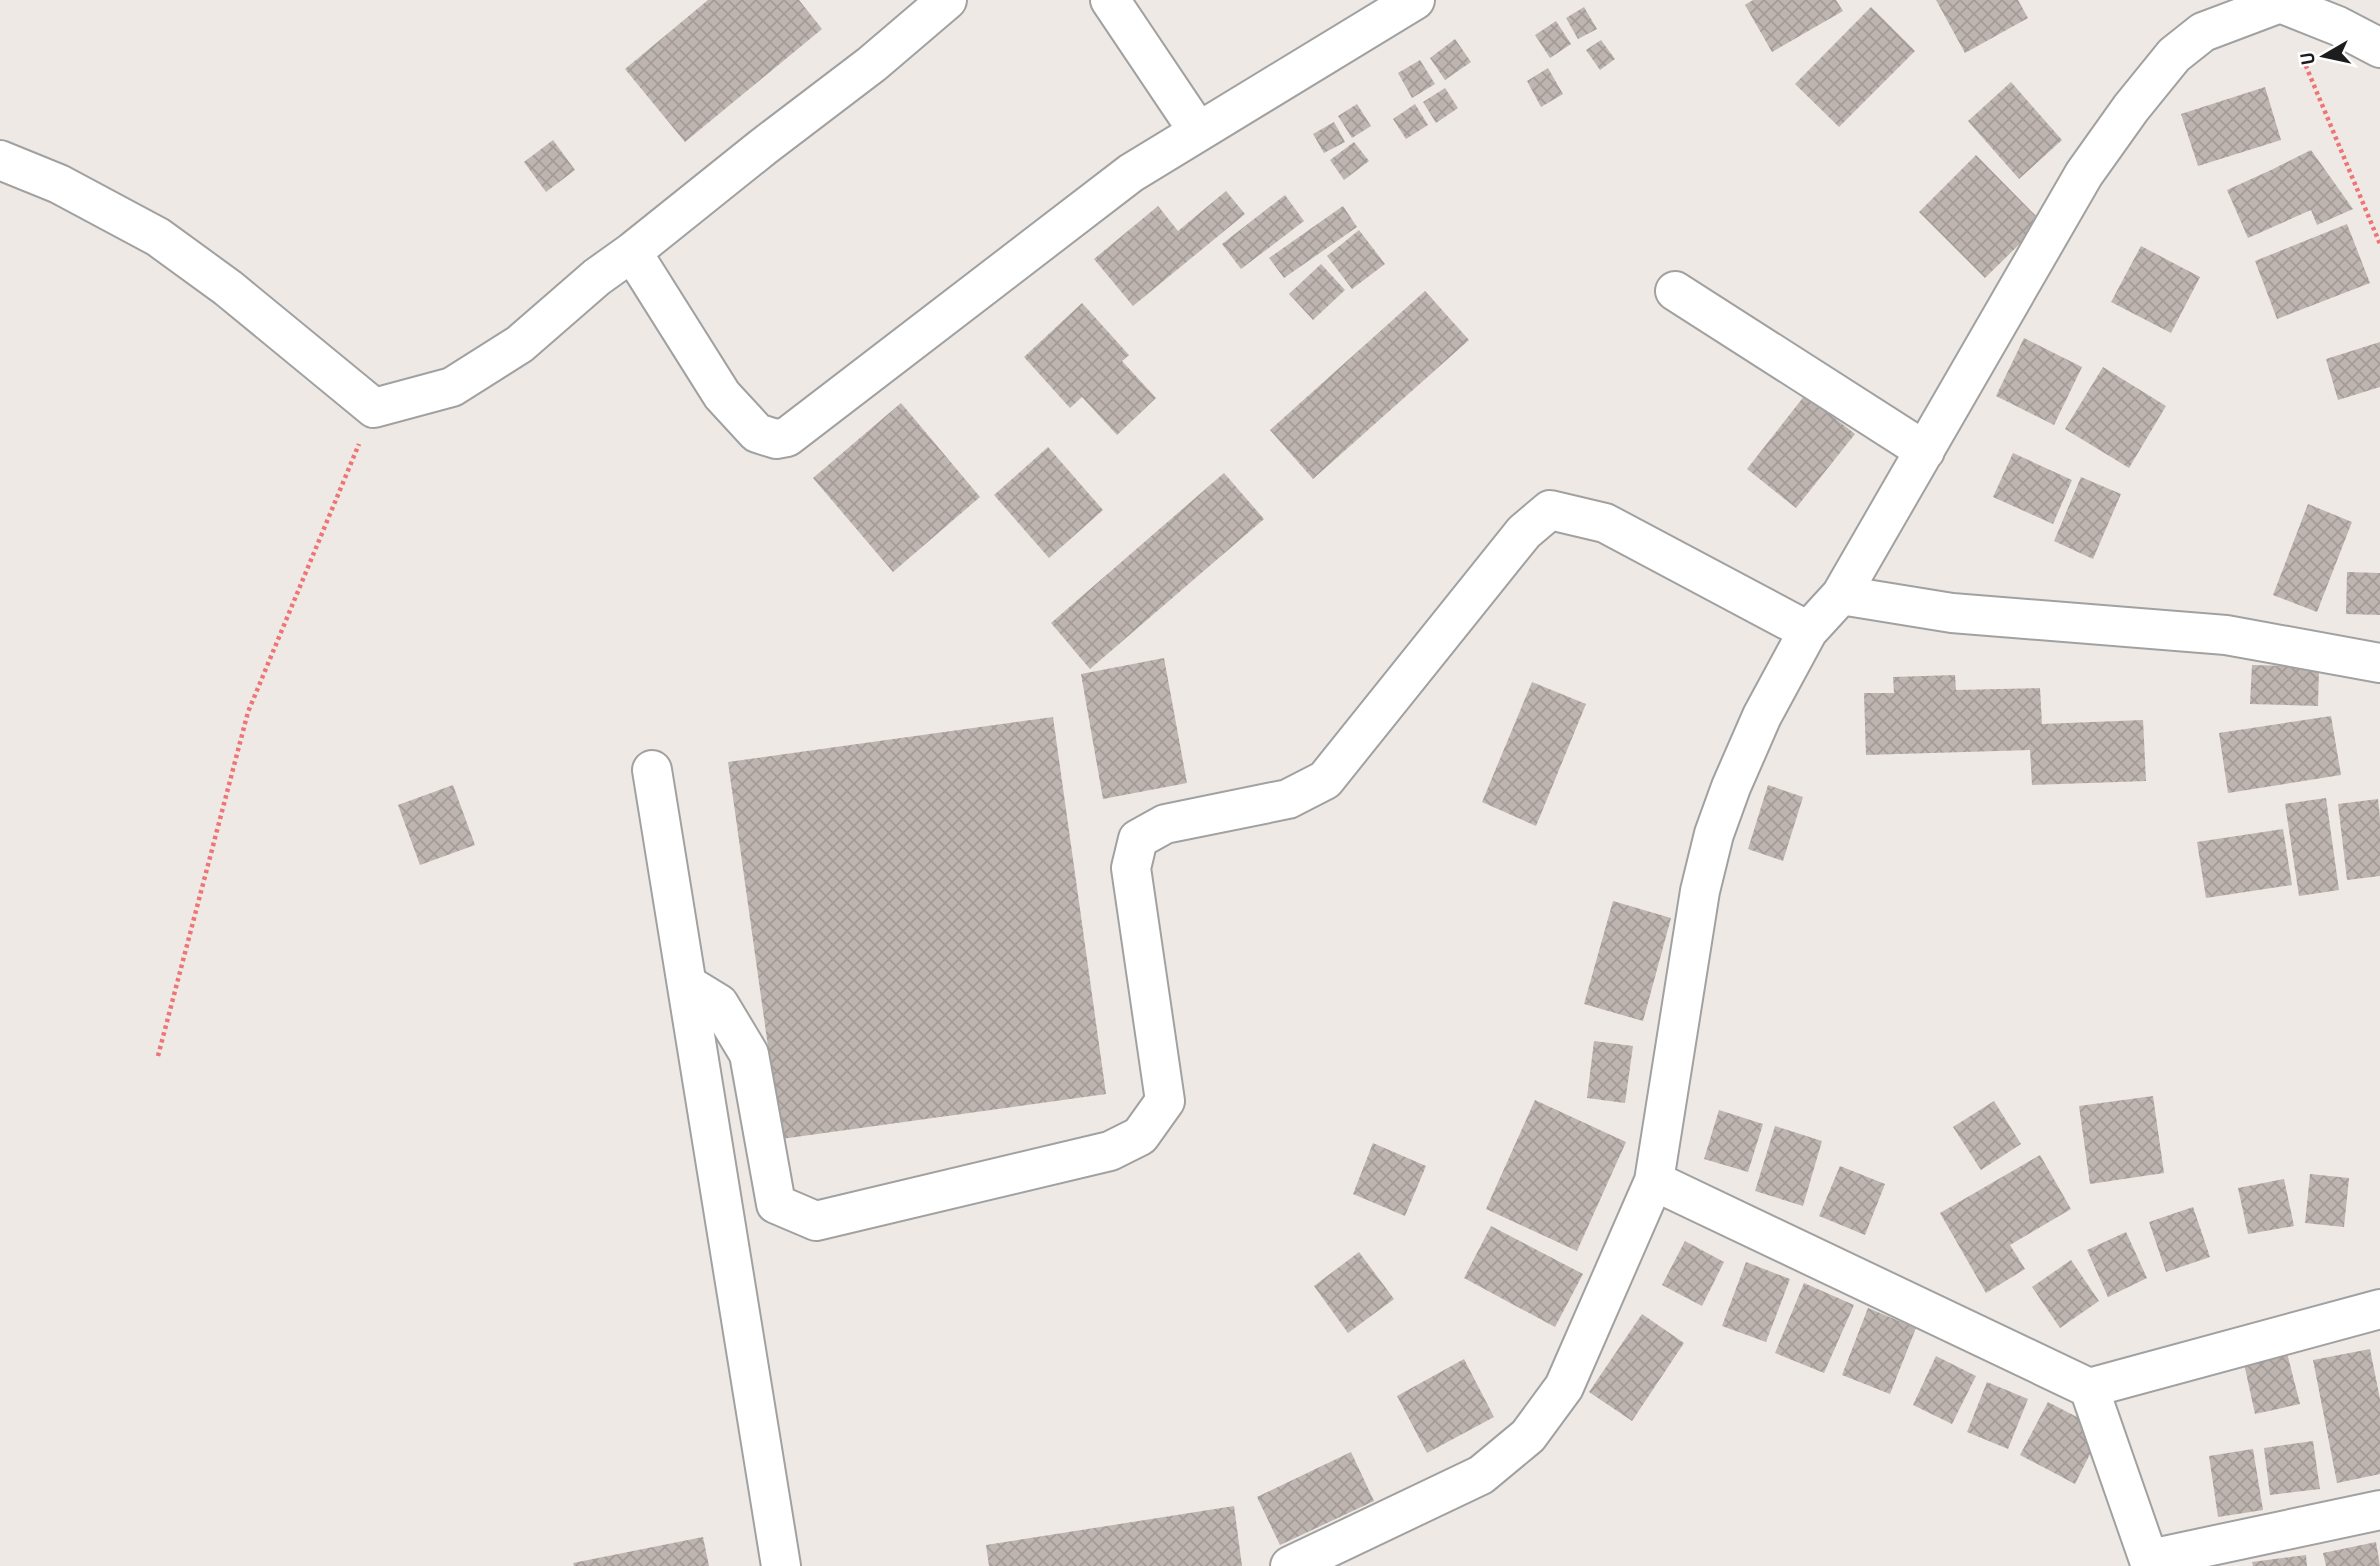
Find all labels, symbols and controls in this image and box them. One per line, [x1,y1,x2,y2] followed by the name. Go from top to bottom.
[2289,21,2359,91] north arrow
[2294,51,2320,66] text: U

